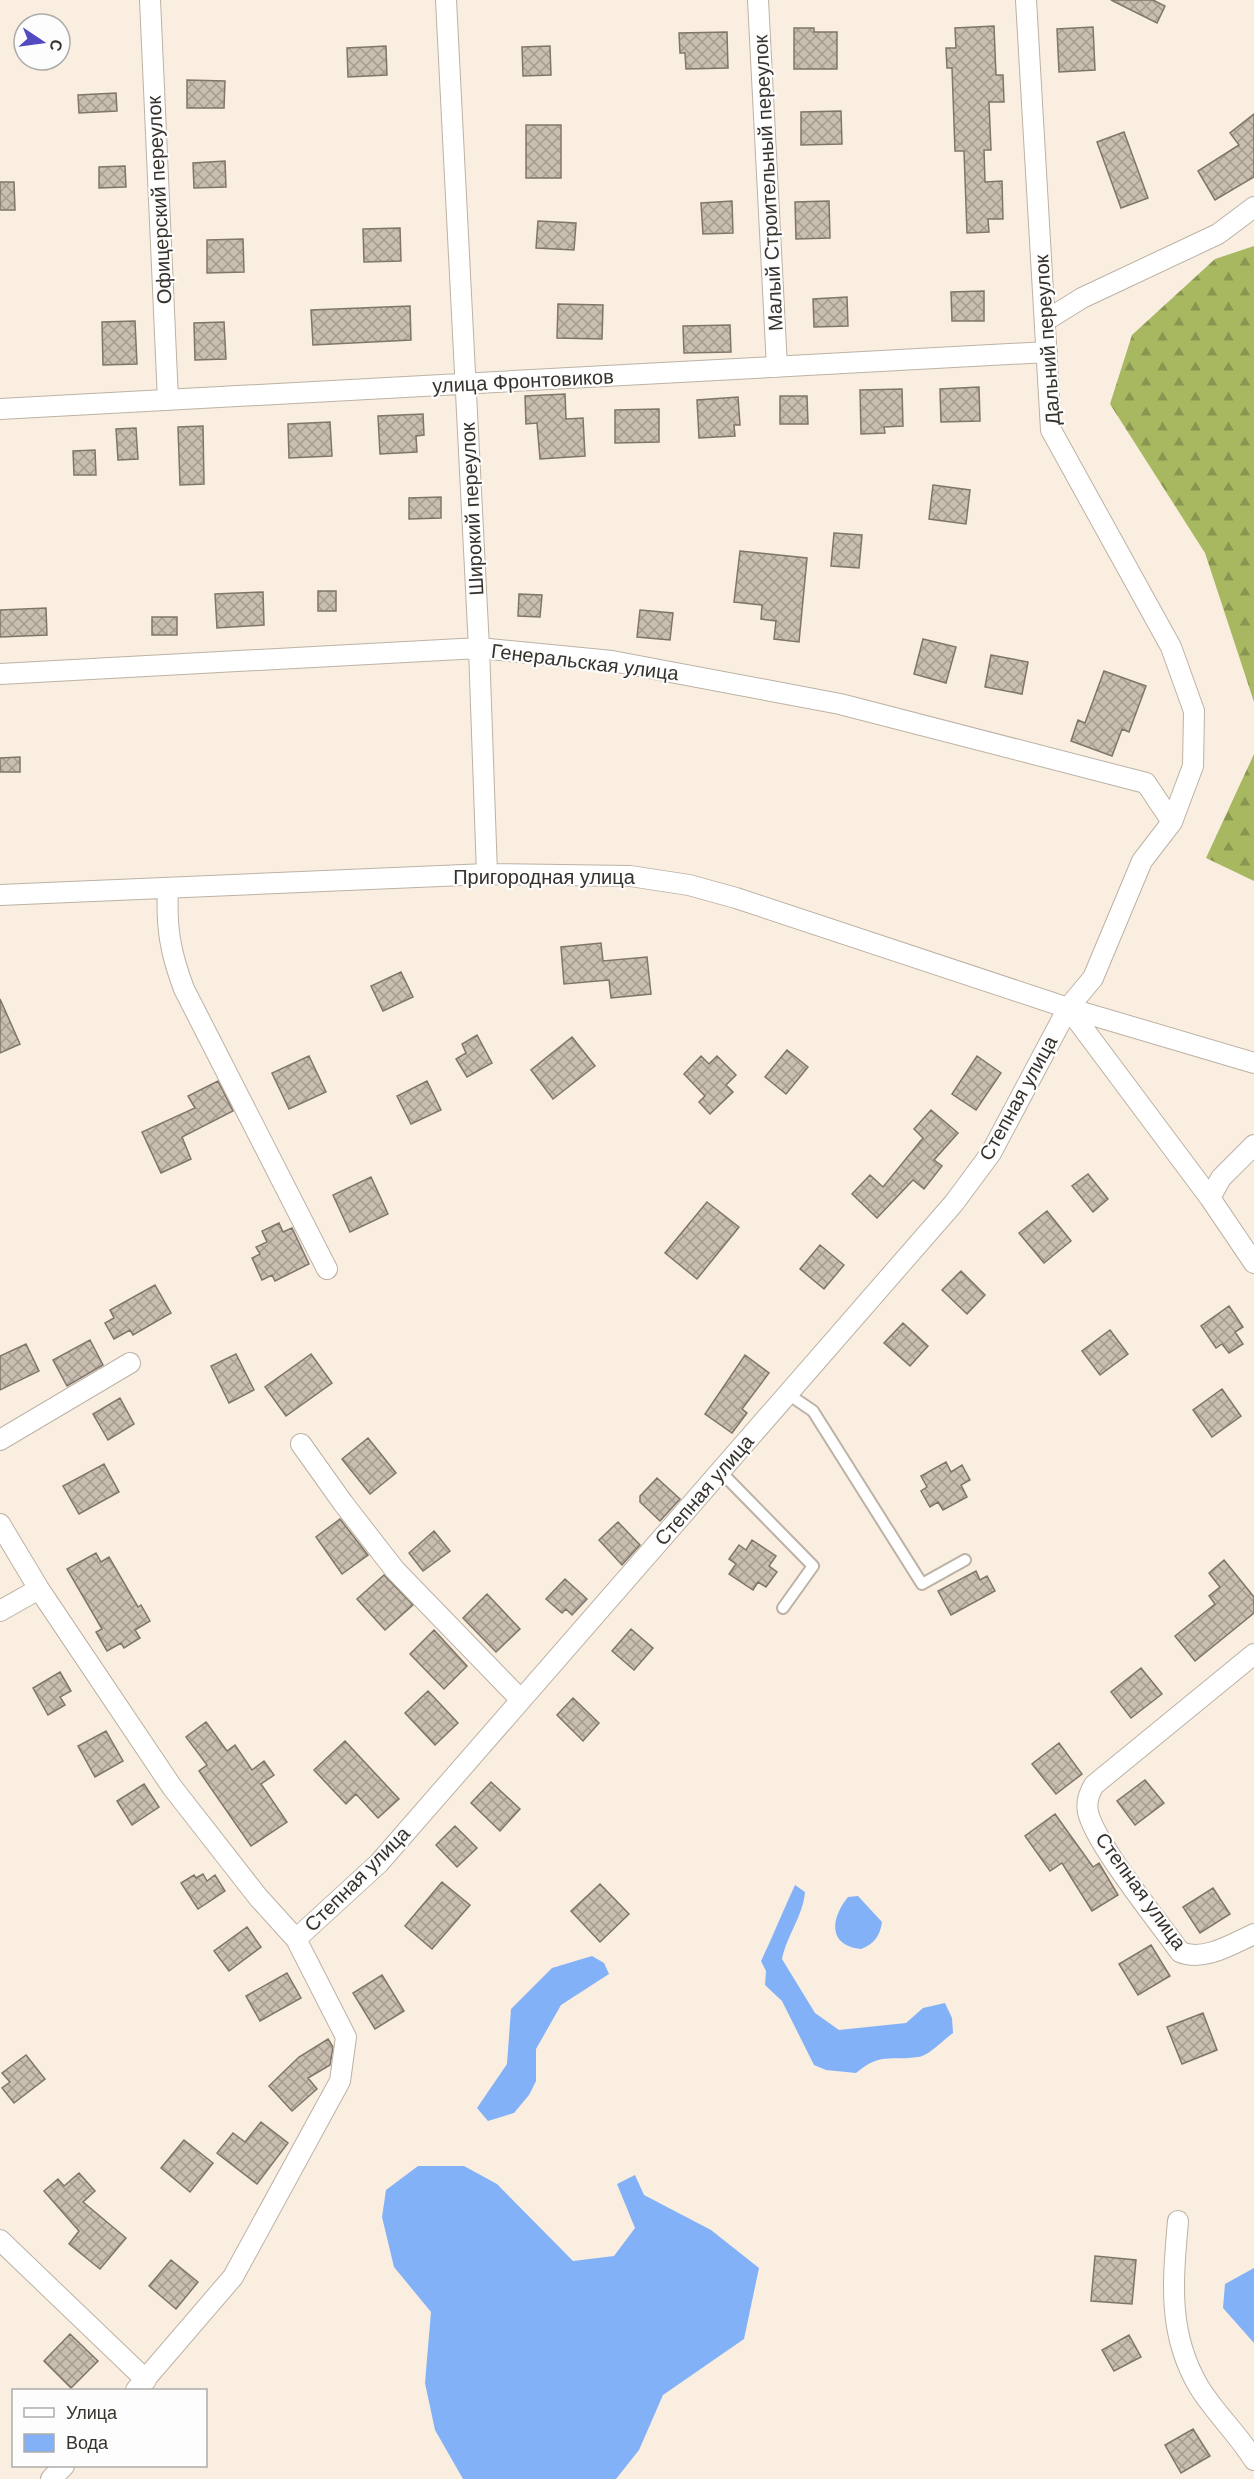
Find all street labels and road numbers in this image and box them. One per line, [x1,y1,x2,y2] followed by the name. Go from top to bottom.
[749,34,787,332] street label: Малый Строительный переулок
[143,95,175,305] street label: Офицерский переулок
[1030,254,1064,426] street label: Дальний переулок
[432,365,614,397] street label: улица Фронтовиков
[456,421,488,596] street label: Широкий переулок
[490,640,681,685] street label: Генеральская улица
[453,866,636,888] street label: Пригородная улица
[975,1031,1062,1164] street label: Степная улица
[650,1430,758,1550] street label: Степная улица
[300,1822,414,1936] street label: Степная улица
[1091,1828,1191,1954] street label: Степная улица

